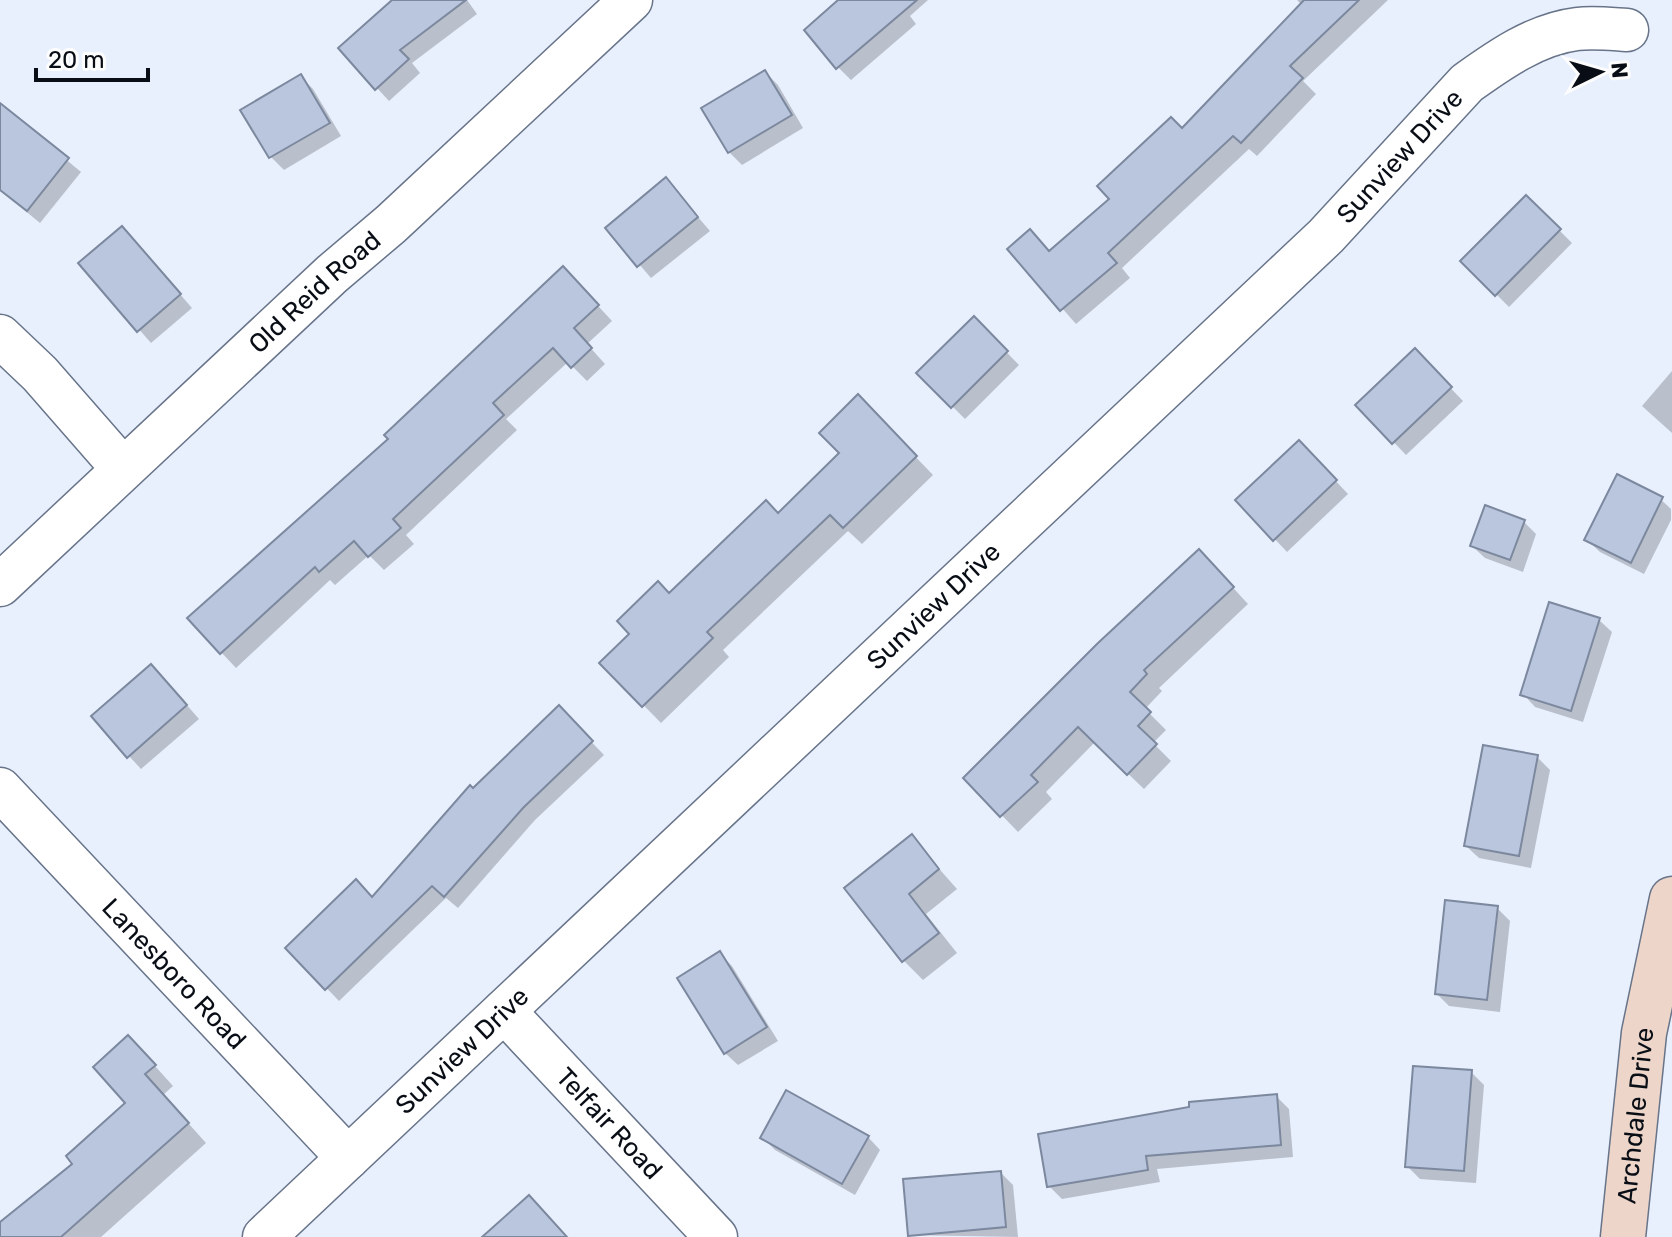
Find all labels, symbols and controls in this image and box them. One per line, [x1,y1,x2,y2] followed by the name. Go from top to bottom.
[36,32,148,82] scale bar
[1560,32,1640,112] north arrow
[48,46,105,74] text: 20 m
[1605,61,1634,79] text: N
[1331,83,1469,230] street label: Sunview Drive
[243,225,387,360] street label: Old Reid Road
[861,536,1007,676] street label: Sunview Drive
[96,892,252,1056] street label: Lanesboro Road
[389,981,535,1121] street label: Sunview Drive
[1612,1026,1660,1205] street label: Archdale Drive
[549,1062,669,1186] street label: Telfair Road

